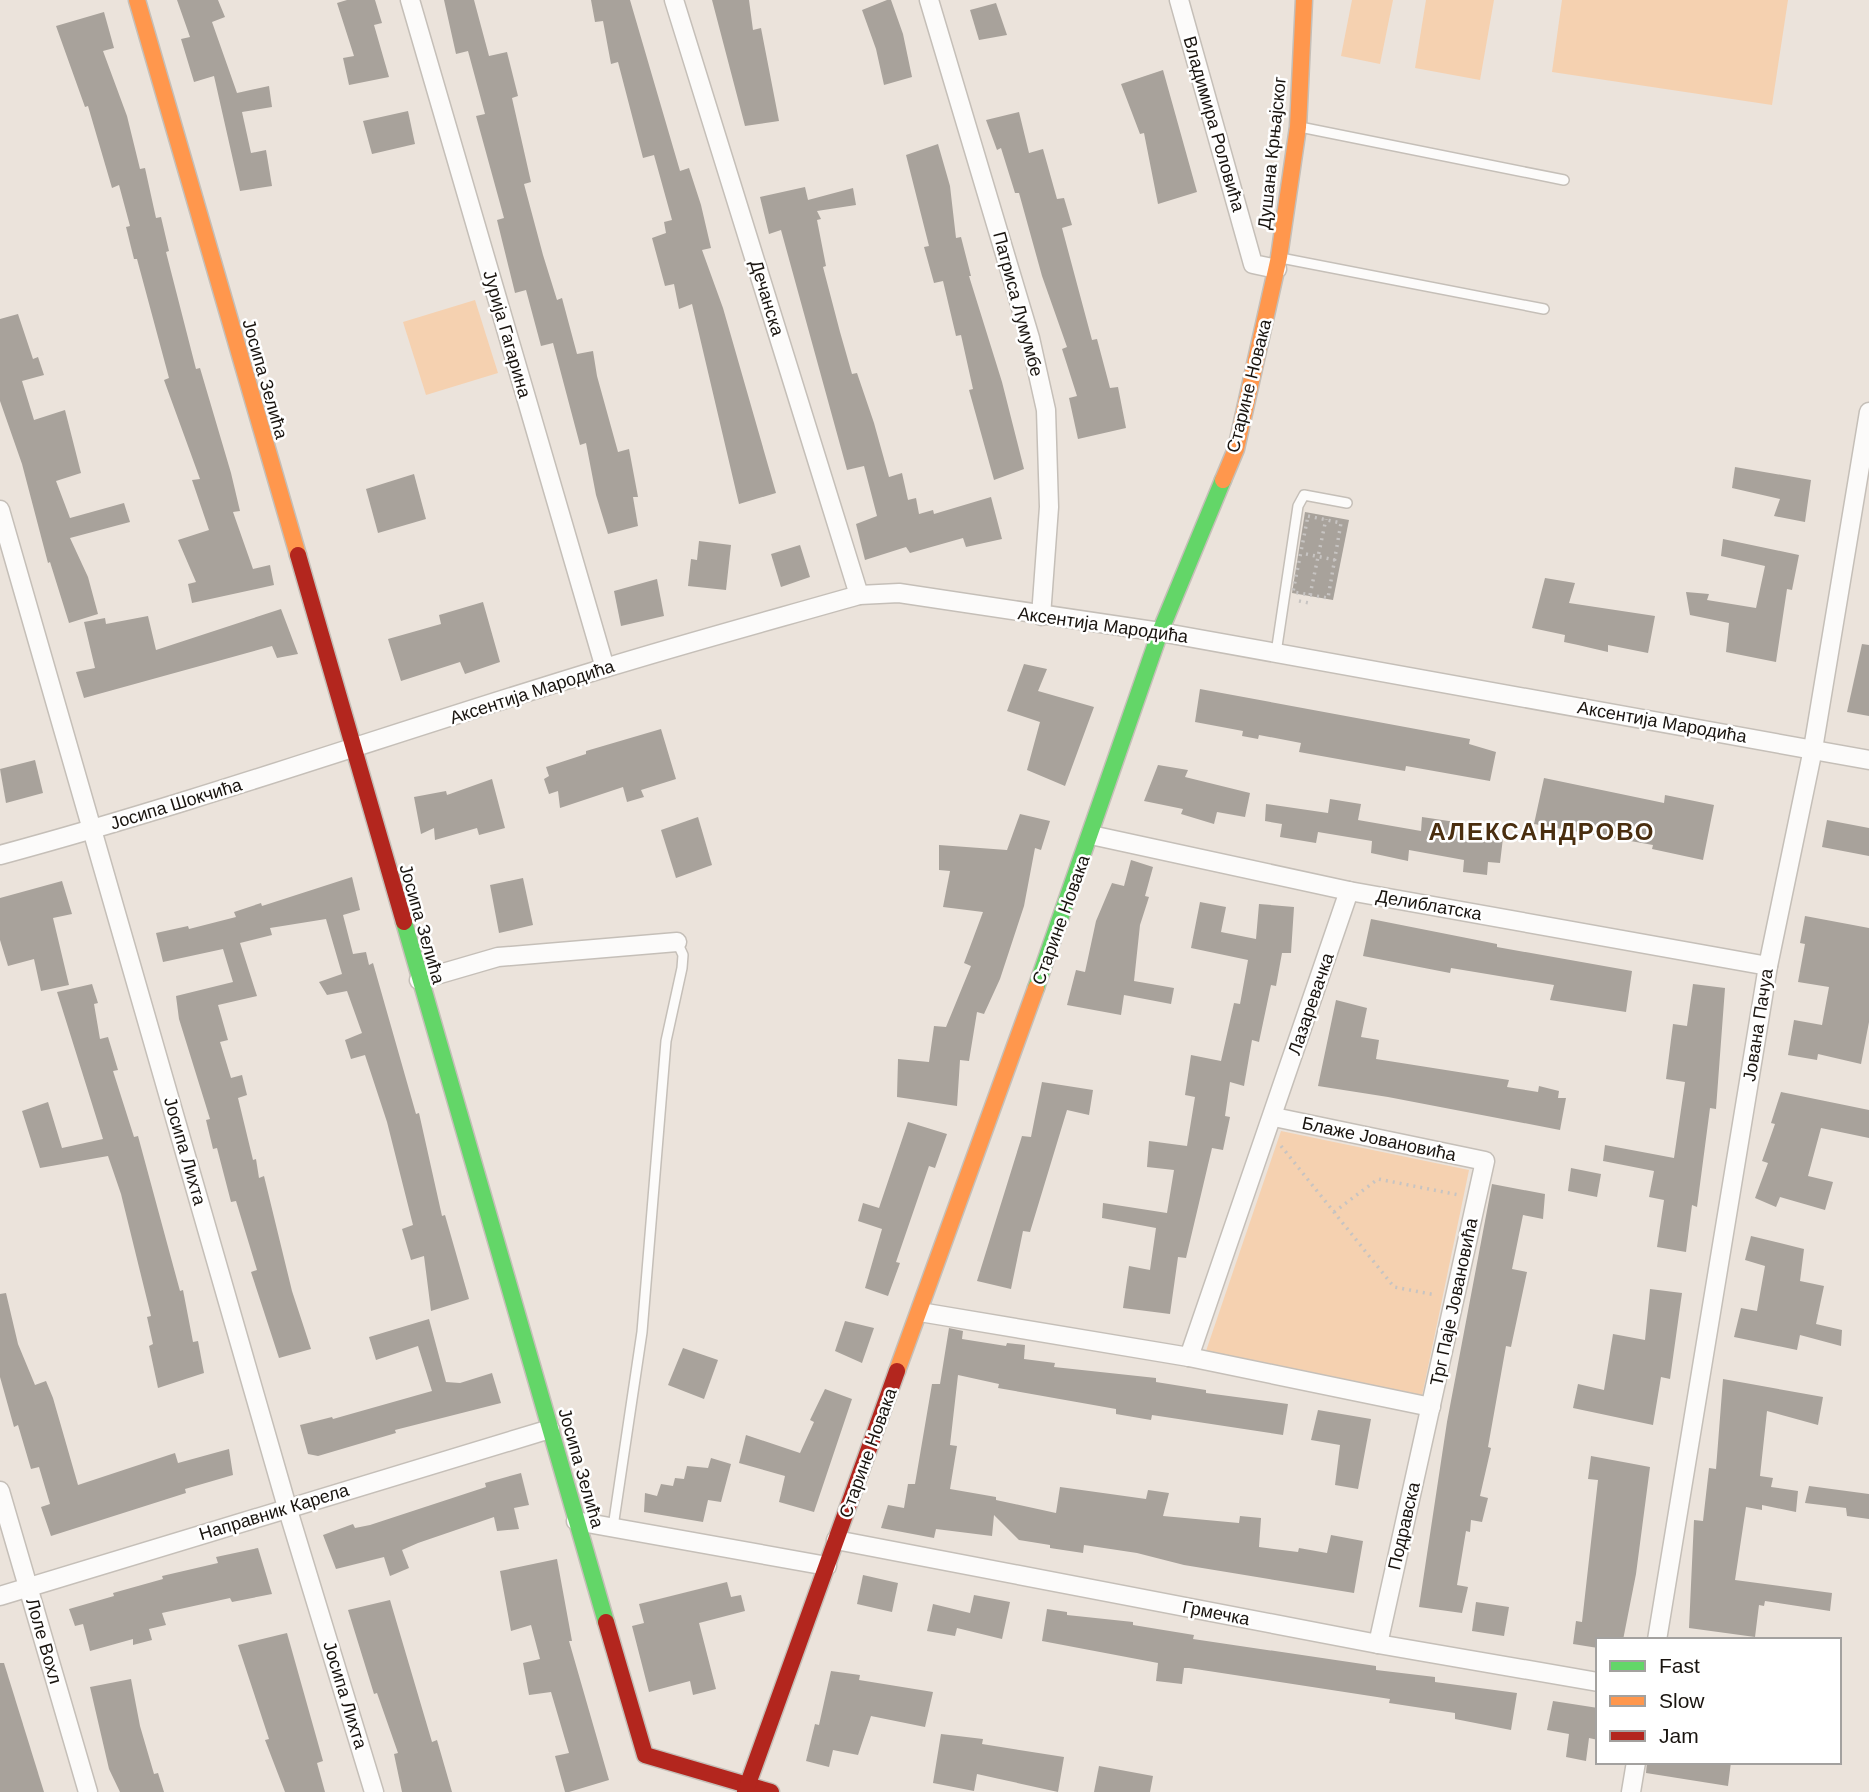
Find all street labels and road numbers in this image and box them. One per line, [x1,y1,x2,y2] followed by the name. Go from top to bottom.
[1179,34,1249,215] street label: Владимира Роловића
[1254,75,1290,231] street label: Душана Крњајског
[989,229,1047,379] street label: Патриса Лумумбе
[746,258,788,339] street label: Дечанска
[479,268,535,401] street label: Јурија Гагарина
[1223,316,1275,455] street label: Старине Новака
[238,317,292,442] street label: Јосипа Зелића
[1017,603,1190,647] street label: Аксентија Мародића
[447,656,618,728] street label: Аксентија Мародића
[1576,697,1749,747] street label: Аксентија Мародића
[108,774,245,834] street label: Јосипа Шокчића
[1028,851,1094,988] street label: Старине Новака
[395,862,449,987] street label: Јосипа Зелића
[1375,886,1484,924] street label: Делиблатска
[1284,949,1338,1058] street label: Лазаревачка
[1739,966,1777,1083] street label: Јована Пачуа
[160,1095,210,1208] street label: Јосипа Лихта
[1300,1113,1459,1165] street label: Блаже Јовановића
[1426,1215,1482,1388] street label: Трг Паје Јовановића
[835,1384,901,1521] street label: Старине Новака
[554,1406,608,1531] street label: Јосипа Зелића
[197,1479,352,1544] street label: Направник Карела
[1384,1479,1424,1572] street label: Подравска
[22,1596,66,1686] street label: Лоле Вохл
[1181,1597,1252,1630] street label: Грмечка
[319,1639,371,1752] street label: Јосипа Лихта

